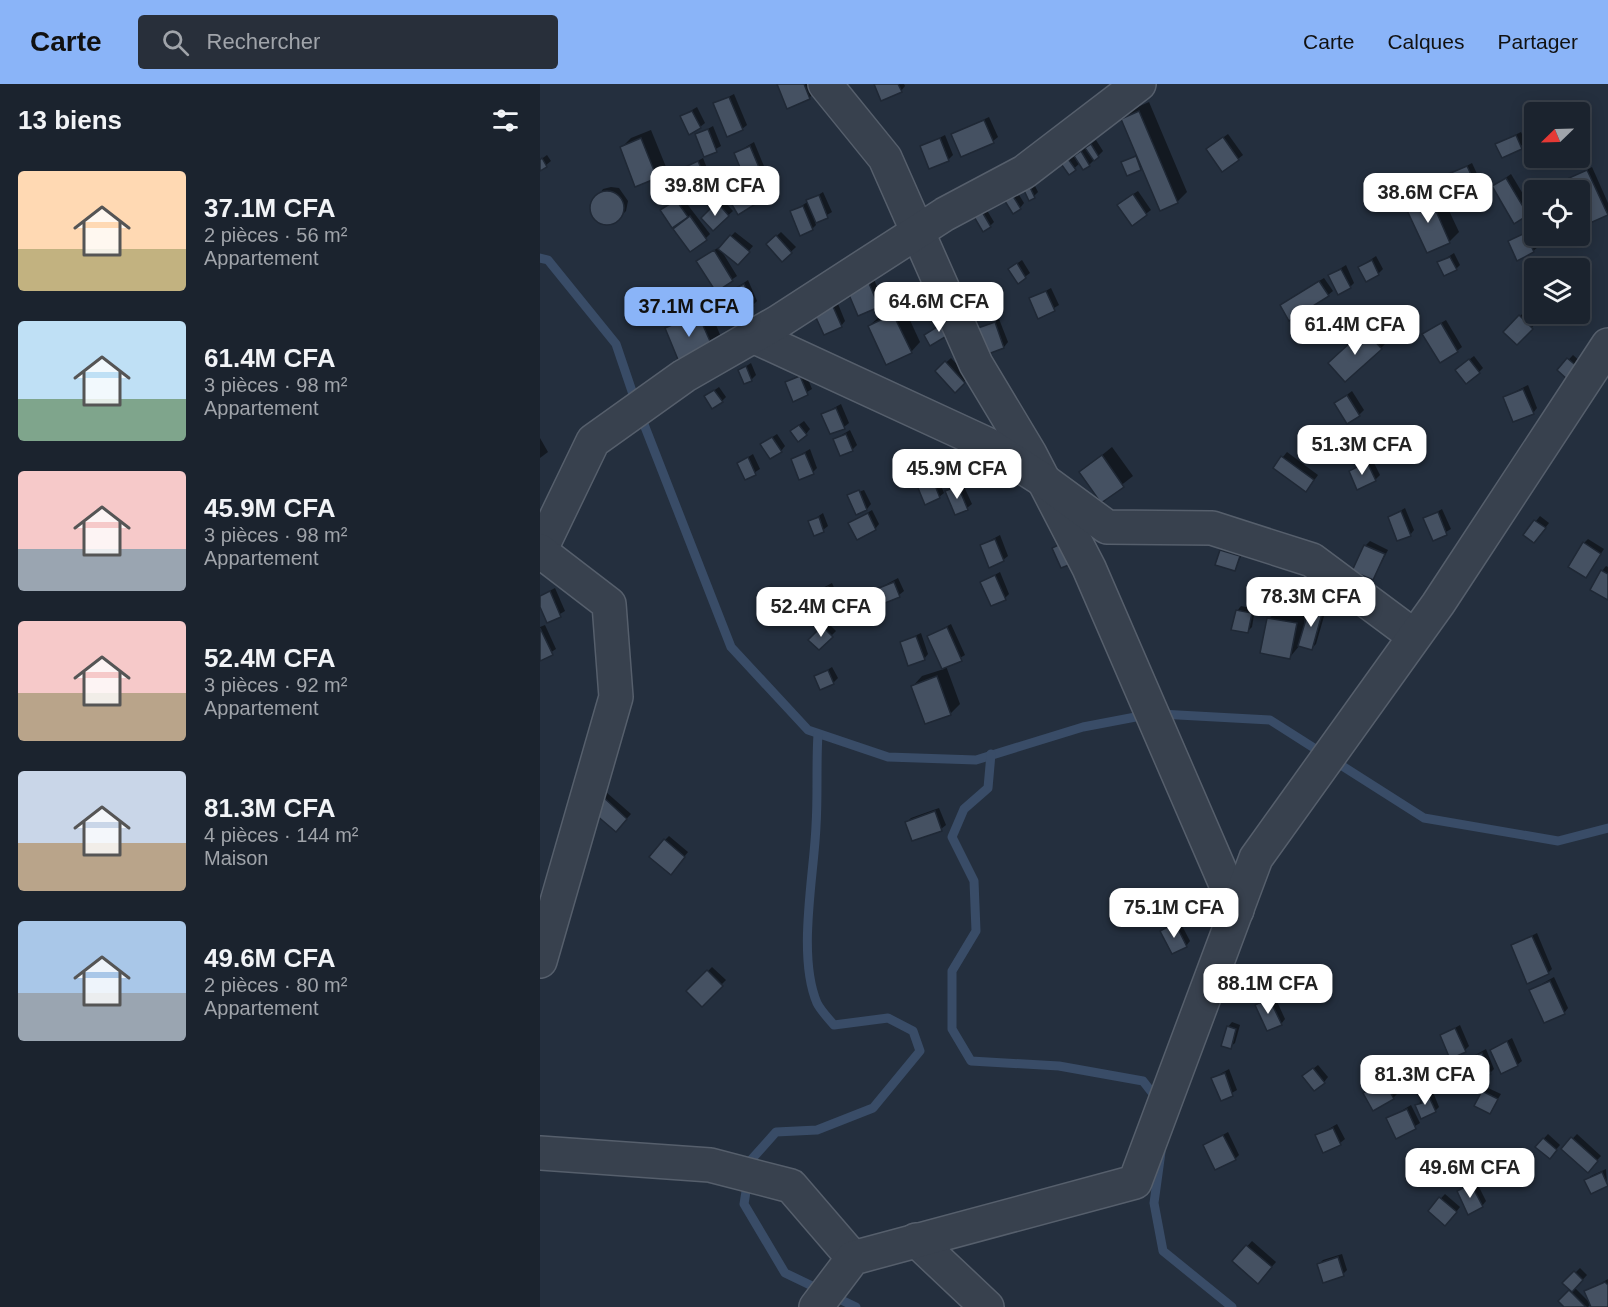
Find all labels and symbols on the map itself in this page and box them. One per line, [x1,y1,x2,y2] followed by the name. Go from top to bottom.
[1524,102,1590,168] north arrow
[646,166,784,217] pin: 39.8M CFA
[1359,173,1497,224] pin: 38.6M CFA
[870,282,1008,333] pin: 64.6M CFA
[620,287,758,338] pin: 37.1M CFA
[1286,305,1424,356] pin: 61.4M CFA
[1293,425,1431,476] pin: 51.3M CFA
[888,449,1026,500] pin: 45.9M CFA
[1242,577,1380,628] pin: 78.3M CFA
[752,587,890,638] pin: 52.4M CFA
[1105,888,1243,939] pin: 75.1M CFA
[1199,964,1337,1015] pin: 88.1M CFA
[1356,1055,1494,1106] pin: 81.3M CFA
[1401,1148,1539,1199] pin: 49.6M CFA

